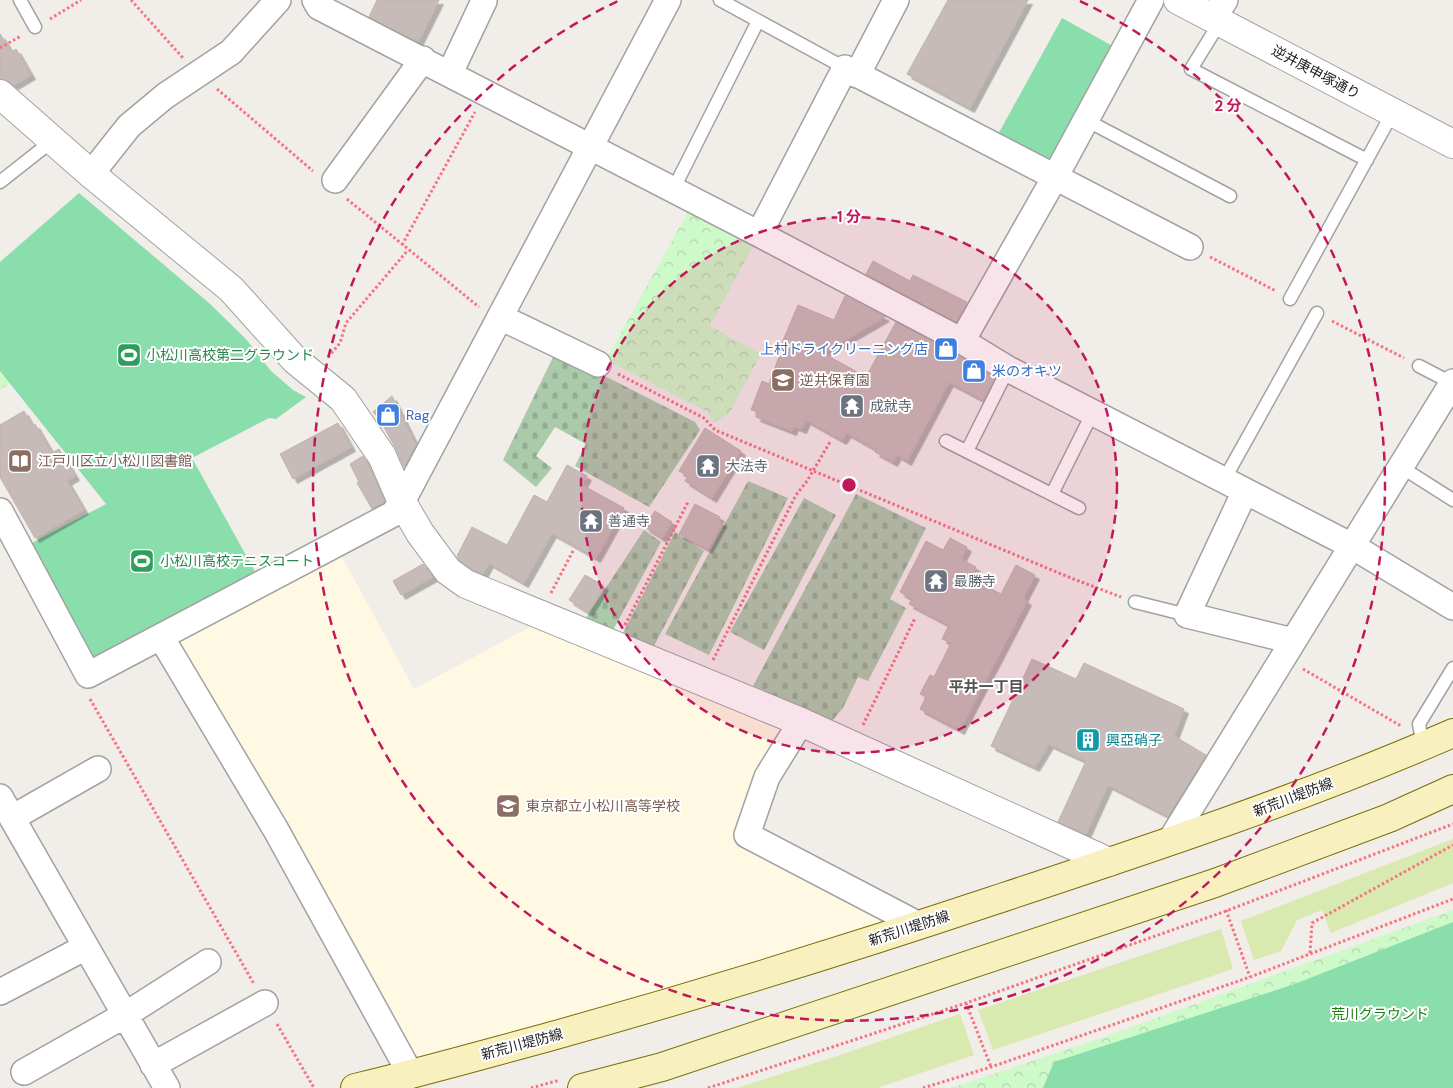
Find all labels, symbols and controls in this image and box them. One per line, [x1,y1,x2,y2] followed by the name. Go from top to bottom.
[1269,41,1363,103] street label: 逆井庚申塚通り
[1214,96,1242,116] text: 2 分
[837,207,861,227] text: 1 分
[933,336,959,362] shop icon: 上村ドライクリーニング店
[760,340,928,358] place label: 上村ドライクリーニング店
[116,342,142,368] sports icon: 小松川高校第二グラウンド
[146,346,314,364] place label: 小松川高校第二グラウンド
[961,358,987,384] shop icon: 米のオキツ
[992,362,1062,380] place label: 米のオキツ
[770,367,796,393] school or university icon: 逆井保育園
[800,371,870,389] place label: 逆井保育園
[839,393,865,419] temple icon: 成就寺
[870,397,912,415] place label: 成就寺
[375,402,401,428] shop icon: Rag
[406,406,430,424] place label: Rag
[7,448,33,474] library icon: 江戸川区立小松川図書館
[38,452,192,470] place label: 江戸川区立小松川図書館
[695,453,721,479] temple icon: 大法寺
[726,457,768,475] place label: 大法寺
[840,476,858,494] centre of rings
[578,508,604,534] temple icon: 善通寺
[608,512,650,530] place label: 善通寺
[129,548,155,574] sports icon: 小松川高校テニスコート
[160,552,314,570] place label: 小松川高校テニスコート
[923,568,949,594] temple icon: 最勝寺
[954,572,996,590] place label: 最勝寺
[948,677,1024,697] district label: 平井一丁目
[1075,727,1101,753] building icon: 興亞硝子
[1106,731,1162,749] place label: 興亞硝子
[1251,774,1335,820] street label: 新荒川堤防線
[495,793,521,819] school or university icon: 東京都立小松川高等学校
[526,797,680,815] place label: 東京都立小松川高等学校
[866,906,952,950] street label: 新荒川堤防線
[1331,1005,1429,1023] park label: 荒川グラウンド
[479,1024,565,1064] street label: 新荒川堤防線

